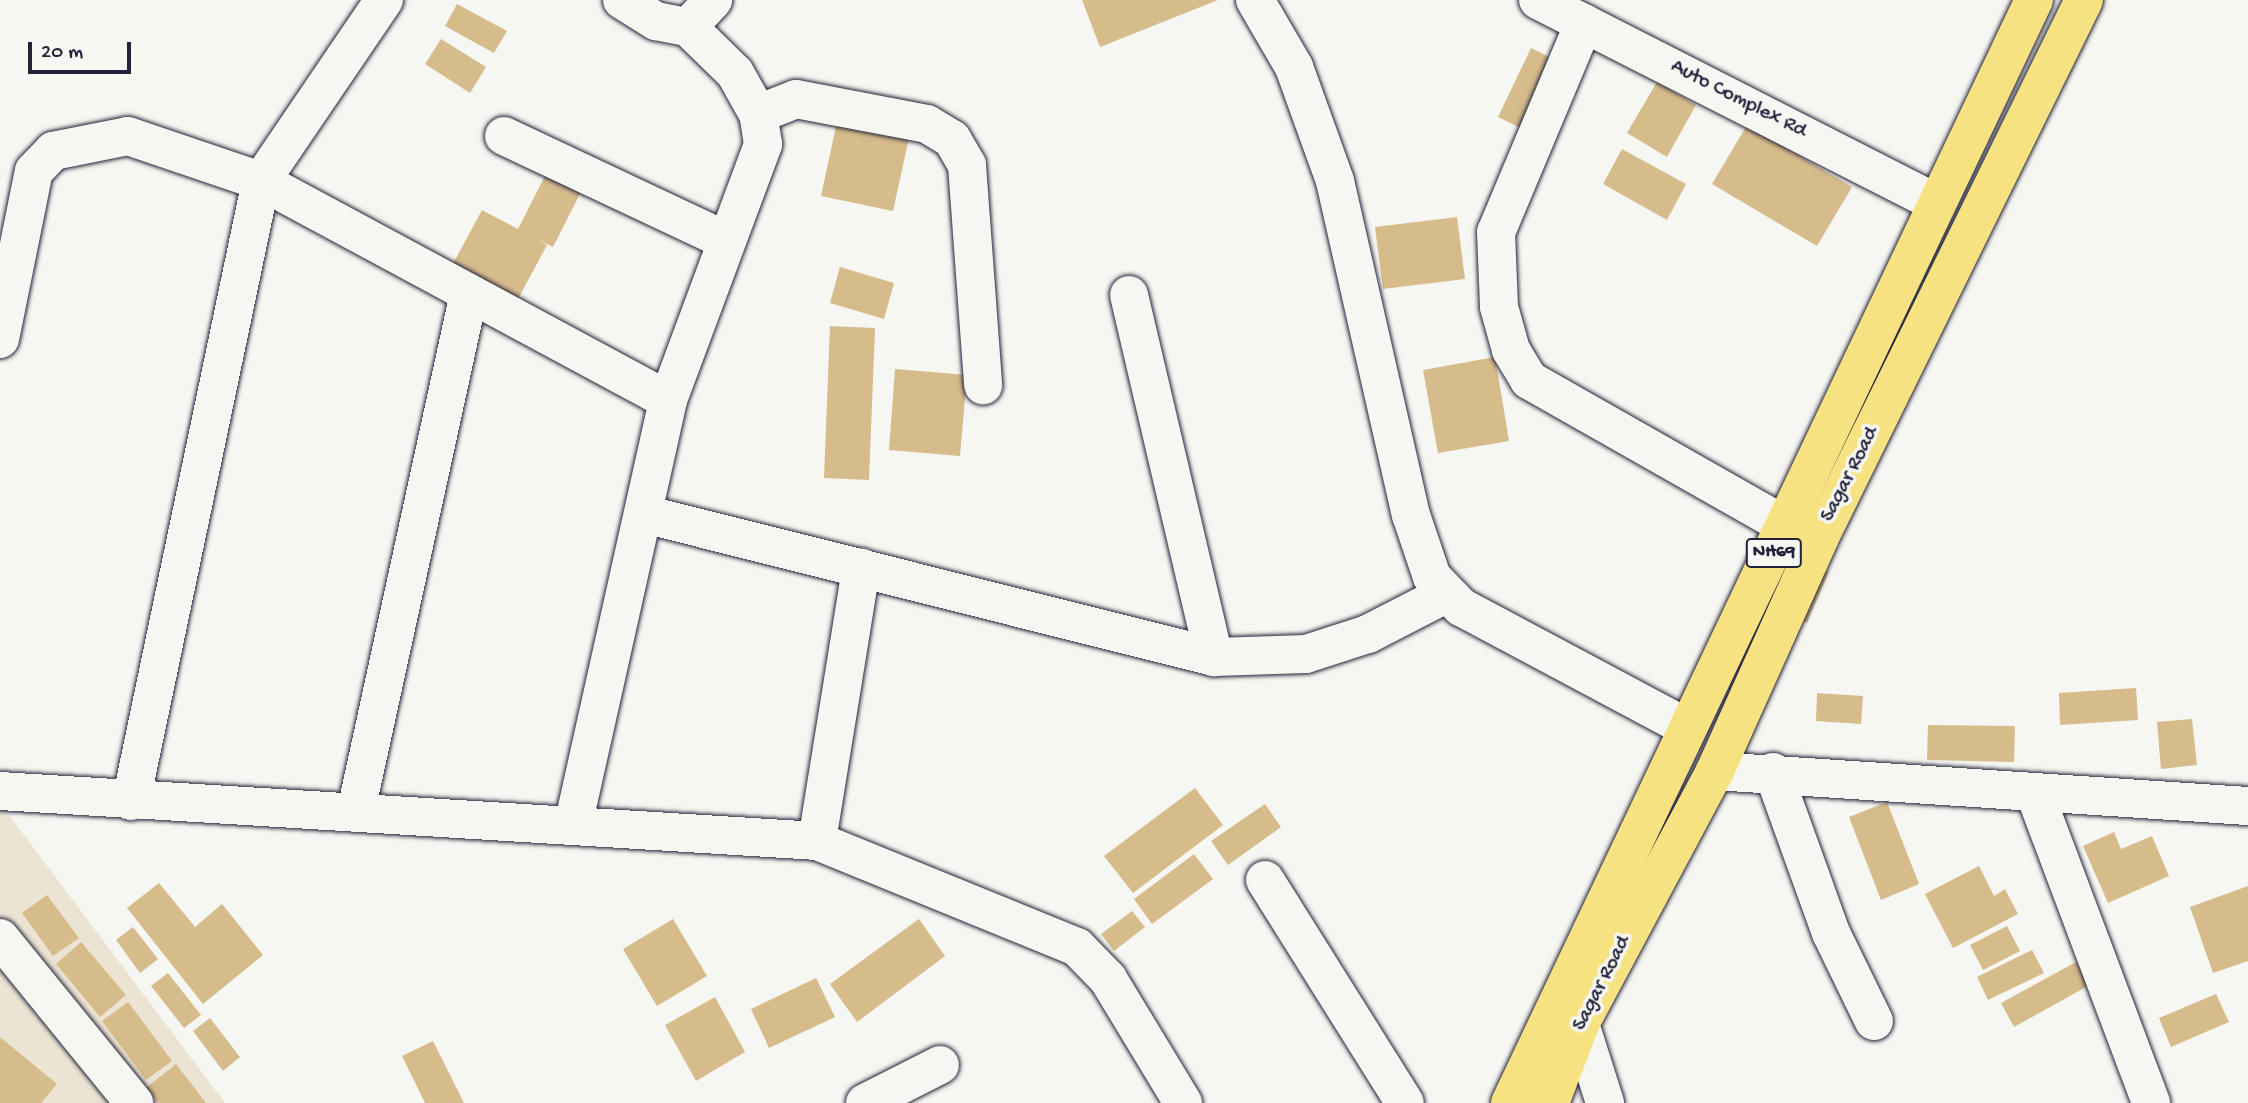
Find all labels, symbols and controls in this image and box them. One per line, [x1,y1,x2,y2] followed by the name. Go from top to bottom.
[32,28,135,72] scale bar
[41,41,83,66] text: 20 m
[1666,55,1810,145] street label: Auto Complex Rd
[1816,423,1886,527] street label: Sagar Road
[1744,538,1804,568] road number: NH69
[1568,932,1638,1036] street label: Sagar Road

